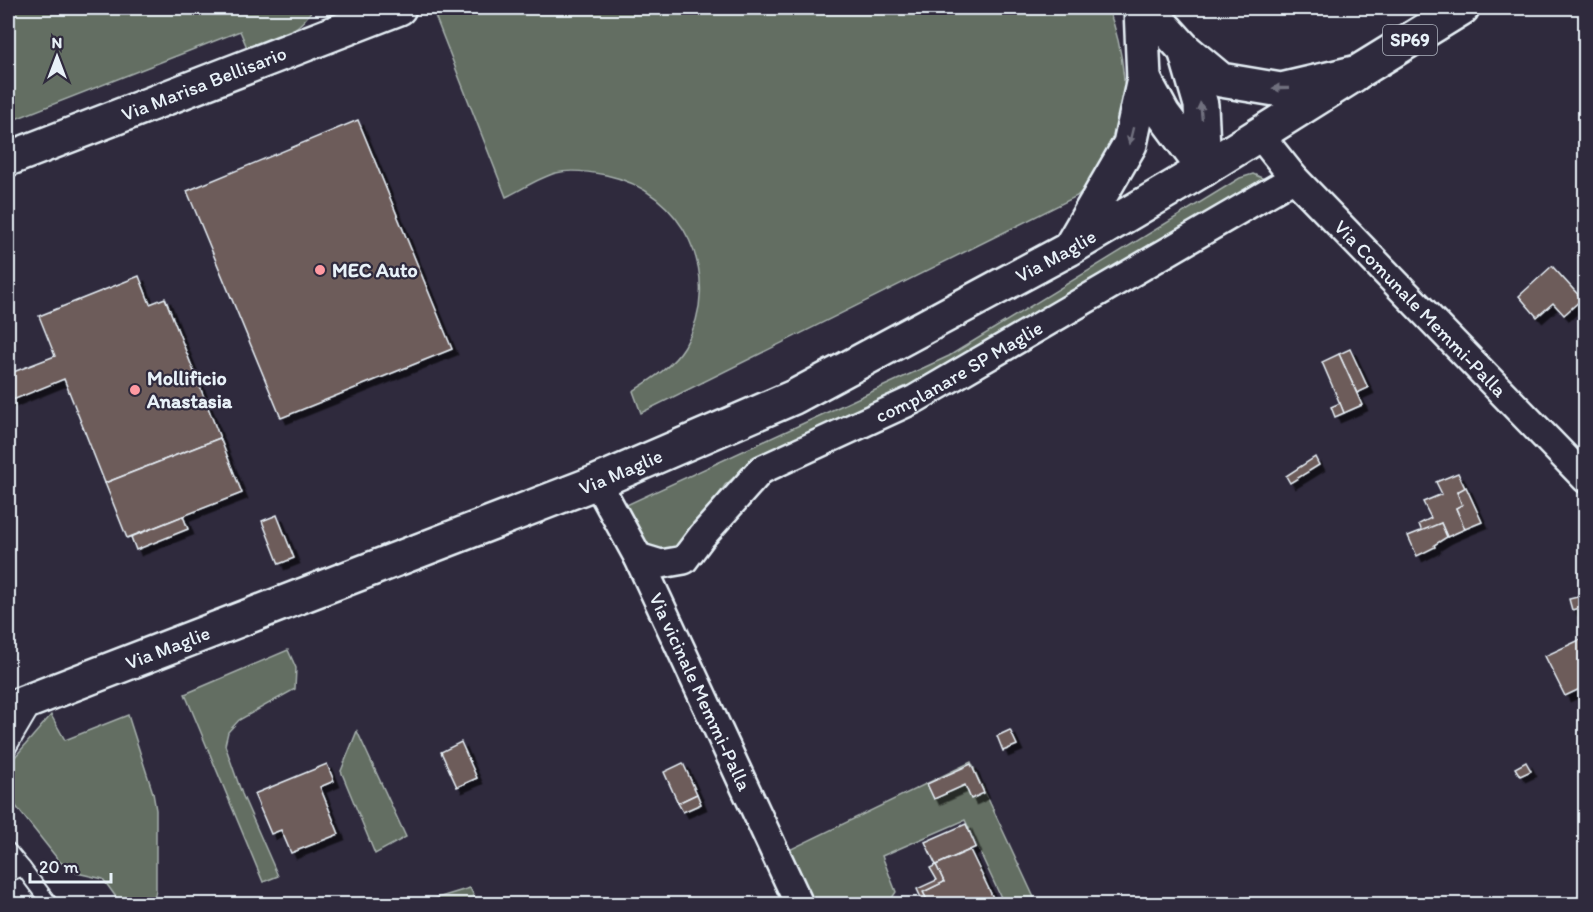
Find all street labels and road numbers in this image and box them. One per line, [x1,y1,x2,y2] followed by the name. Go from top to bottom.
[1383,25,1437,55] road number: SP69
[118,41,290,126] street label: Via Marisa Bellisario
[1329,215,1512,402] street label: Via Comunale Memmi-Palla
[1011,224,1100,288] street label: Via Maglie
[871,315,1047,428] street label: complanare SP Maglie
[576,443,666,500] street label: Via Maglie
[644,589,757,795] street label: Via vicinale Memmi-Palla
[122,620,213,675] street label: Via Maglie

